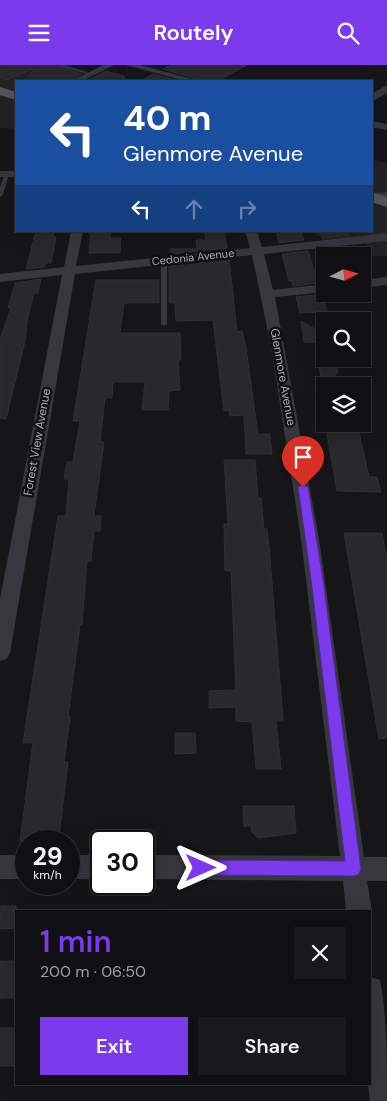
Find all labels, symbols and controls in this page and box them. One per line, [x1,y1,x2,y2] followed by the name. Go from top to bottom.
[153,18,234,47] text: Routely
[25,19,53,47] icon: menu
[334,19,362,47] icon: search
[123,95,212,141] text: 40 m
[40,100,105,165] icon: left
[123,139,303,168] text: Glenmore Avenue
[127,195,155,223] icon: left
[180,195,208,223] icon: ahead
[233,195,261,223] icon: right
[151,246,235,268] street label: Cedonia Avenue
[316,247,371,303] north arrow
[316,247,371,432] map controls
[316,312,371,367] button: search
[267,327,299,427] street label: Glenmore Avenue
[316,377,371,432] button: layers
[20,387,54,497] street label: Forest View Avenue
[282,436,324,487] pin
[289,443,317,471] icon: arrive
[90,830,155,895] speed limit sign: 30
[32,840,63,873] text: 29
[174,841,226,893] position arrow
[33,867,62,883] text: km/h
[40,922,112,961] text: 1 min
[294,927,346,979] button: close
[40,961,146,982] text: 200 m · 06:50
[40,1017,188,1075] button: Exit
[198,1017,346,1075] button: Share

